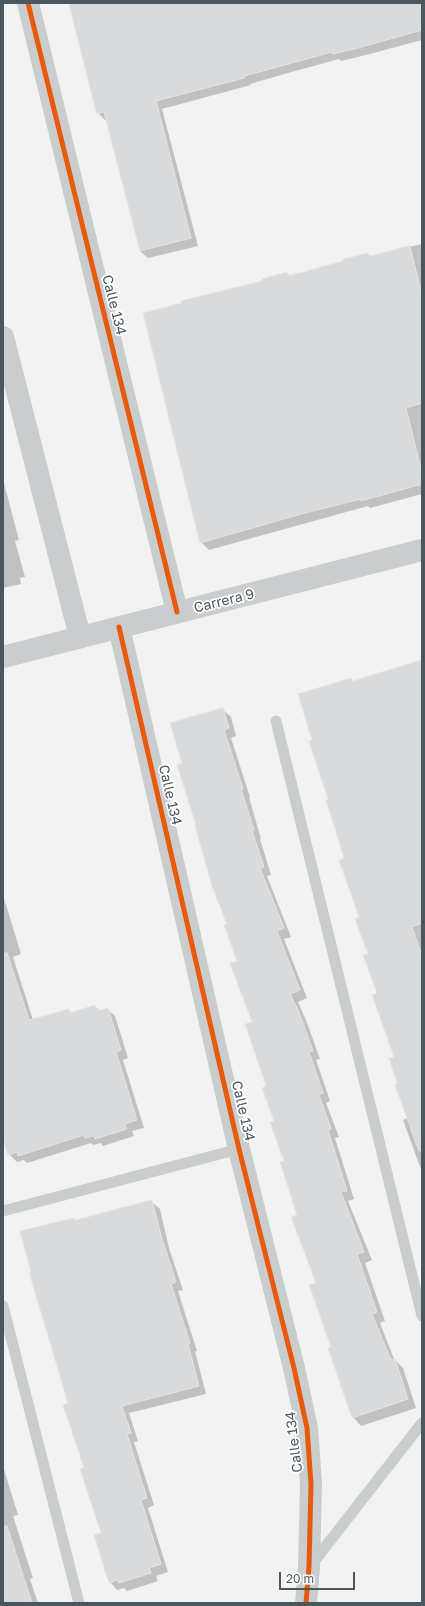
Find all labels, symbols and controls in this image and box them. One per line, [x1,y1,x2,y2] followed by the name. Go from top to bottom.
[98,273,130,337] street label: Calle 134
[192,585,256,617] street label: Carrera 9
[155,763,185,827] street label: Calle 134
[228,1079,258,1143] street label: Calle 134
[282,1411,306,1473] street label: Calle 134
[281,1564,357,1590] scale bar
[286,1571,314,1586] text: 20 m

